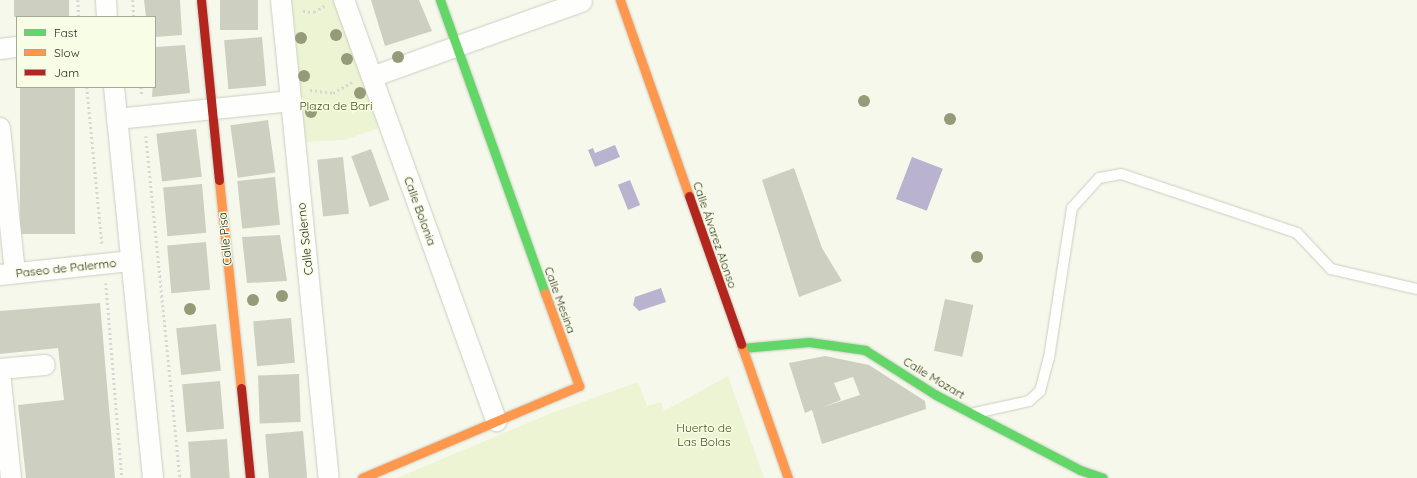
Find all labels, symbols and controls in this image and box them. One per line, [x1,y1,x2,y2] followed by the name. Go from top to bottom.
[16,16,156,88] legend
[54,25,78,40] text: Fast
[54,45,80,60] text: Slow
[54,65,79,80] text: Jam
[299,99,373,113] park label: Plaza de Bari
[401,175,439,247] street label: Calle Bolonia
[690,180,740,290] street label: Calle Álvarez Alonso
[294,202,316,276] street label: Calle Salerno
[215,212,235,266] street label: Calle Pisa
[15,256,117,280] street label: Paseo de Palermo
[541,265,579,335] street label: Calle Mesina
[901,354,967,402] street label: Calle Mozart
[676,421,732,449] park label: Huerto de Las Bolas

